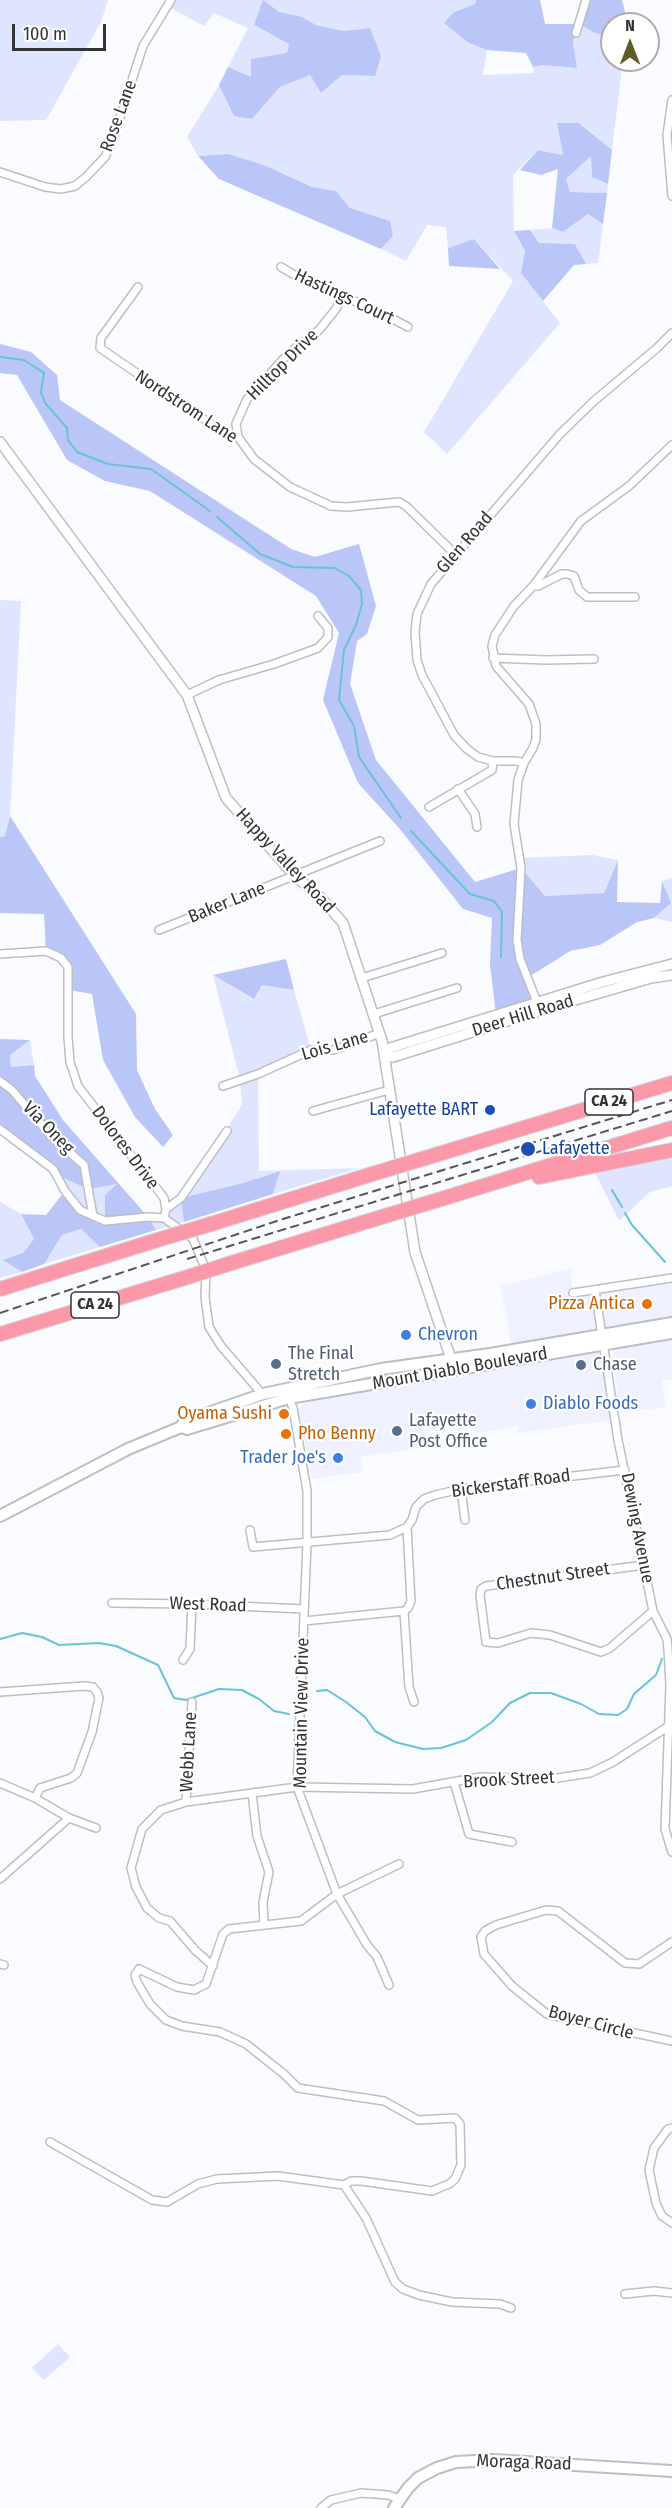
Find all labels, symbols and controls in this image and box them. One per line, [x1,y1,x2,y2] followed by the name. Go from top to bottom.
[15,12,110,50] scale bar
[600,12,660,72] north arrow
[625,16,635,35] text: N
[23,23,67,45] text: 100 m
[96,77,142,155] street label: Rose Lane
[291,265,397,329] street label: Hastings Court
[243,325,323,405] street label: Hilltop Drive
[131,366,241,448] street label: Nordstrom Lane
[432,508,498,578] street label: Glen Road
[231,804,339,918] street label: Happy Valley Road
[185,878,269,928] street label: Baker Lane
[470,990,576,1042] street label: Deer Hill Road
[299,1026,371,1066] street label: Lois Lane
[585,1089,633,1115] road number: CA 24
[18,1097,78,1159] street label: Via Oneg
[369,1099,478,1121] place label: Lafayette BART
[87,1102,163,1194] street label: Dolores Drive
[483,1103,497,1117] marker: Lafayette BART
[542,1138,610,1160] place label: Lafayette
[519,1140,537,1158] marker: Lafayette
[71,1292,119,1318] road number: CA 24
[548,1293,635,1315] place label: Pizza Antica
[640,1297,654,1311] marker: Pizza Antica
[418,1324,478,1346] place label: Chevron
[399,1328,413,1342] marker: Chevron
[288,1343,354,1386] place label: The Final Stretch
[371,1343,549,1395] street label: Mount Diablo Boulevard
[593,1354,637,1376] place label: Chase
[269,1357,283,1371] marker: The Final Stretch
[574,1358,588,1372] marker: Chase
[543,1393,638,1415] place label: Diablo Foods
[524,1397,538,1411] marker: Diablo Foods
[177,1403,272,1425] place label: Oyama Sushi
[277,1407,291,1421] marker: Oyama Sushi
[409,1410,488,1452] place label: Lafayette Post Office
[298,1423,376,1445] place label: Pho Benny
[390,1424,404,1438] marker: Lafayette Post Office
[279,1427,293,1441] marker: Pho Benny
[240,1447,326,1469] place label: Trader Joe's
[331,1451,345,1465] marker: Trader Joe's
[450,1465,572,1503] street label: Bickerstaff Road
[616,1471,658,1585] street label: Dewing Avenue
[495,1558,611,1596] street label: Chestnut Street
[169,1593,247,1617] street label: West Road
[290,1637,314,1789] street label: Mountain View Drive
[176,1711,202,1793] street label: Webb Lane
[463,1767,555,1793] street label: Brook Street
[546,2001,636,2045] street label: Boyer Circle
[476,2451,572,2475] street label: Moraga Road

